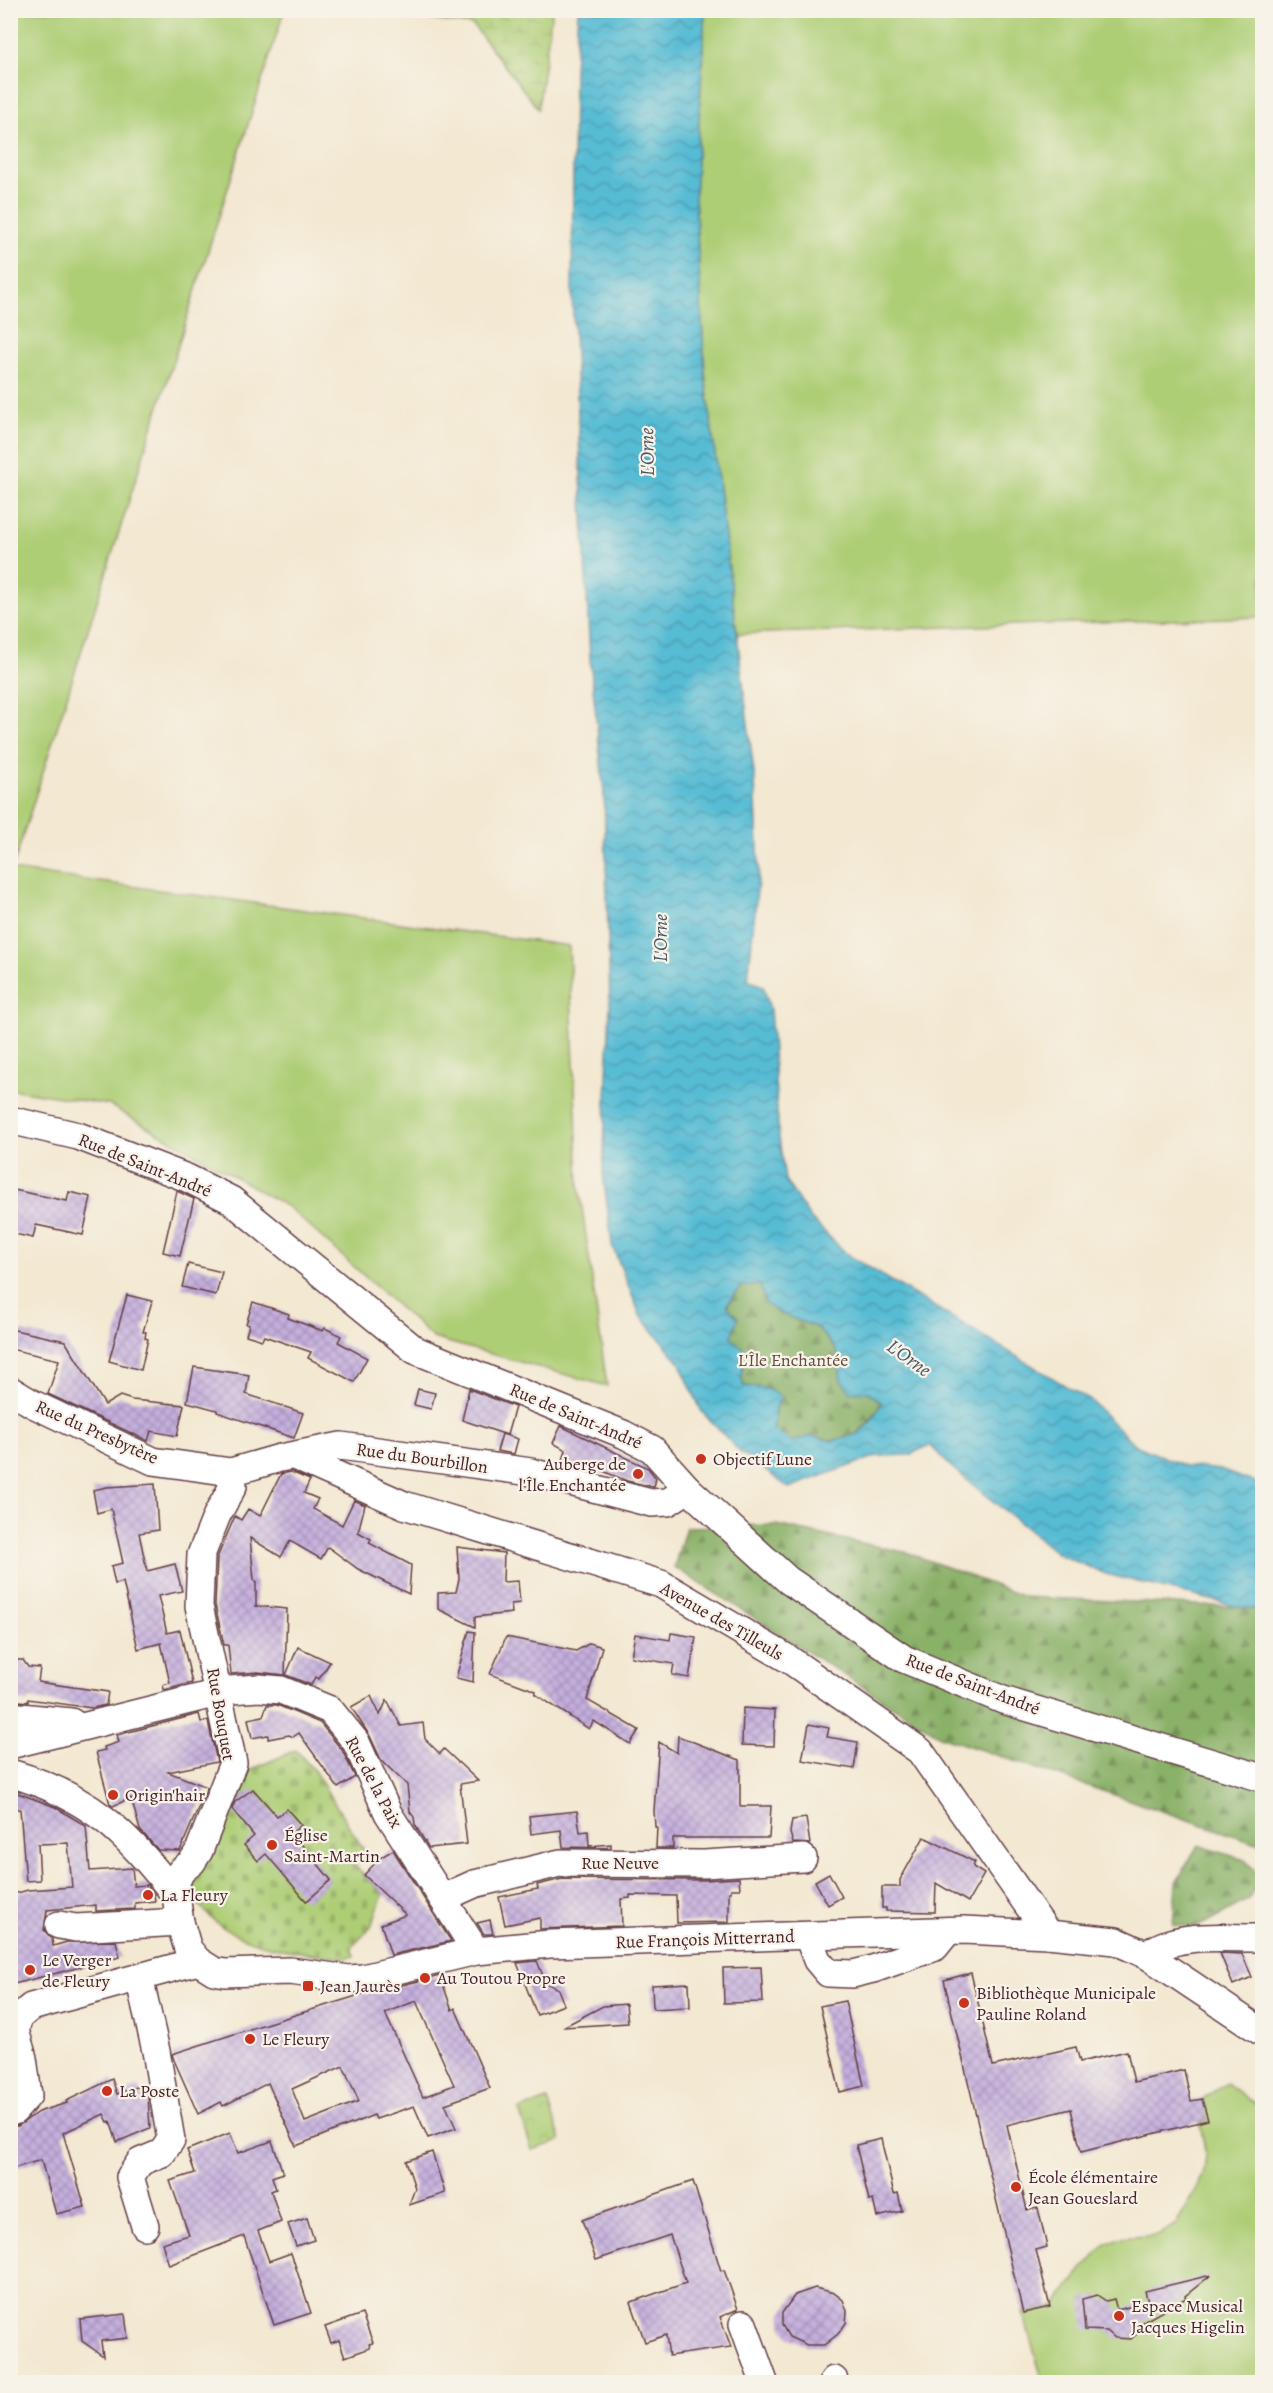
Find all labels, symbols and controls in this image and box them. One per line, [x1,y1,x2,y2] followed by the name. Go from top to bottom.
[633,427,661,477] water label: L'Orne
[647,914,674,962] water label: L'Orne
[75,1127,215,1203] street label: Rue de Saint-André
[881,1333,937,1383] water label: L'Orne
[738,1348,848,1372] park label: L'Île Enchantée
[506,1377,646,1455] street label: Rue de Saint-André
[32,1394,162,1470] street label: Rue du Presbytère
[355,1437,490,1479] street label: Rue du Bourbillon
[713,1447,812,1471] place label: Objectif Lune
[518,1452,626,1497] place label: Auberge de l'Île Enchantée
[694,1452,708,1466] marker: Objectif Lune
[631,1467,645,1481] marker: Auberge de l'Île Enchantée
[655,1576,788,1666] street label: Avenue des Tilleuls
[902,1647,1044,1721] street label: Rue de Saint-André
[201,1666,241,1762] street label: Rue Bouquet
[340,1732,409,1833] street label: Rue de la Paix
[125,1783,205,1807] place label: Origin'hair
[106,1788,120,1802] marker: Origin'hair
[284,1823,380,1868] place label: Église Saint-Martin
[265,1838,279,1852] marker: Église Saint-Martin
[581,1851,659,1875] street label: Rue Neuve
[160,1883,229,1907] place label: La Fleury
[141,1888,155,1902] marker: La Fleury
[615,1924,795,1954] street label: Rue François Mitterrand
[42,1948,111,1993] place label: Le Verger de Fleury
[23,1963,37,1977] marker: Le Verger de Fleury
[436,1966,566,1990] place label: Au Toutou Propre
[418,1971,432,1985] marker: Au Toutou Propre
[320,1974,401,1998] place label: Jean Jaurès
[301,1979,315,1993] marker: Jean Jaurès
[976,1981,1156,2026] place label: Bibliothèque Municipale Pauline Roland
[957,1996,971,2010] marker: Bibliothèque Municipale Pauline Roland
[262,2027,330,2051] place label: Le Fleury
[243,2032,257,2046] marker: Le Fleury
[119,2079,179,2103] place label: La Poste
[100,2084,114,2098] marker: La Poste
[1028,2165,1158,2210] place label: École élémentaire Jean Goueslard
[1009,2180,1023,2194] marker: École élémentaire Jean Goueslard
[1131,2294,1245,2339] place label: Espace Musical Jacques Higelin
[1112,2309,1126,2323] marker: Espace Musical Jacques Higelin

